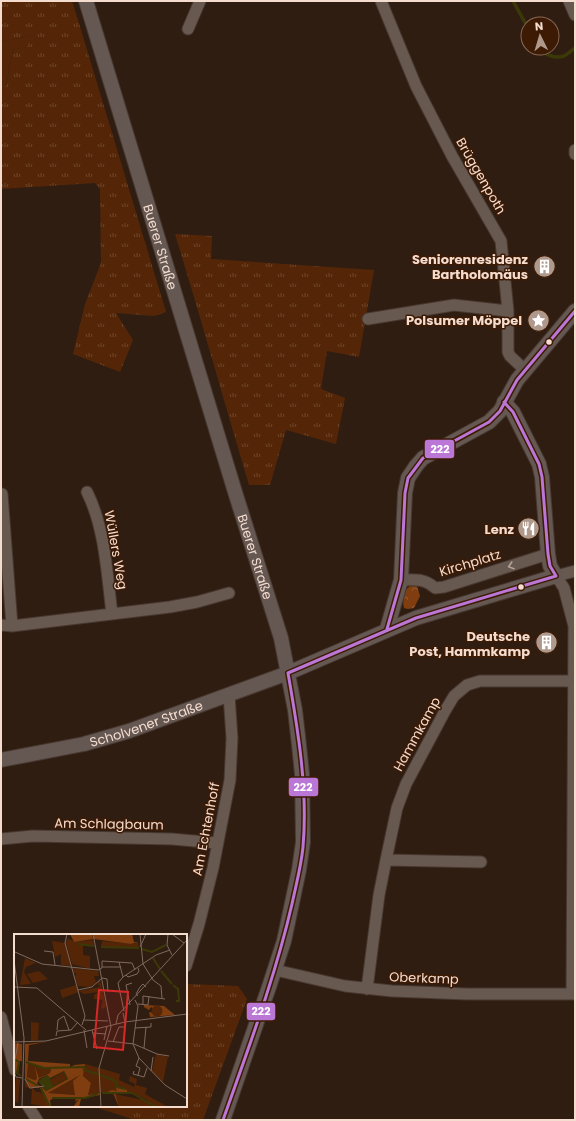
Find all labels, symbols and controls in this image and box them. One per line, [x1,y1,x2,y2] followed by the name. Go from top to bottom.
[520,16,560,56] north arrow
[534,18,544,34] text: N
[451,134,511,218] street label: Brüggenpoth
[139,202,183,292] street label: Buerer Straße
[412,250,529,284] place label: Seniorenresidenz Bartholomäus
[531,253,557,279] building icon: Seniorenresidenz Bartholomäus
[525,307,551,333] place icon: Polsumer Möppel
[406,311,522,330] place label: Polsumer Möppel
[544,337,554,347] unlabelled marker
[424,439,455,459] line badge: 222
[431,441,449,457] text: 222
[100,509,132,591] street label: Wüllers Weg
[233,512,278,602] street label: Buerer Straße
[516,516,542,542] restaurant icon: Lenz
[485,520,515,539] place label: Lenz
[437,545,503,581] street label: Kirchplatz
[507,561,514,570] one-way arrow
[516,582,526,592] unlabelled marker
[409,627,530,661] place label: Deutsche Post, Hammkamp
[533,630,559,656] building icon: Deutsche Post, Hammkamp
[389,693,445,775] street label: Hammkamp
[87,695,205,751] street label: Scholvener Straße
[288,777,319,797] line badge: 222
[294,779,312,795] text: 222
[188,781,224,877] street label: Am Echtenhoff
[54,814,164,834] street label: Am Schlagbaum
[14,934,187,1107] inset map
[389,967,459,989] street label: Oberkamp
[246,1002,276,1021] line badge: 222
[252,1003,270,1019] text: 222

